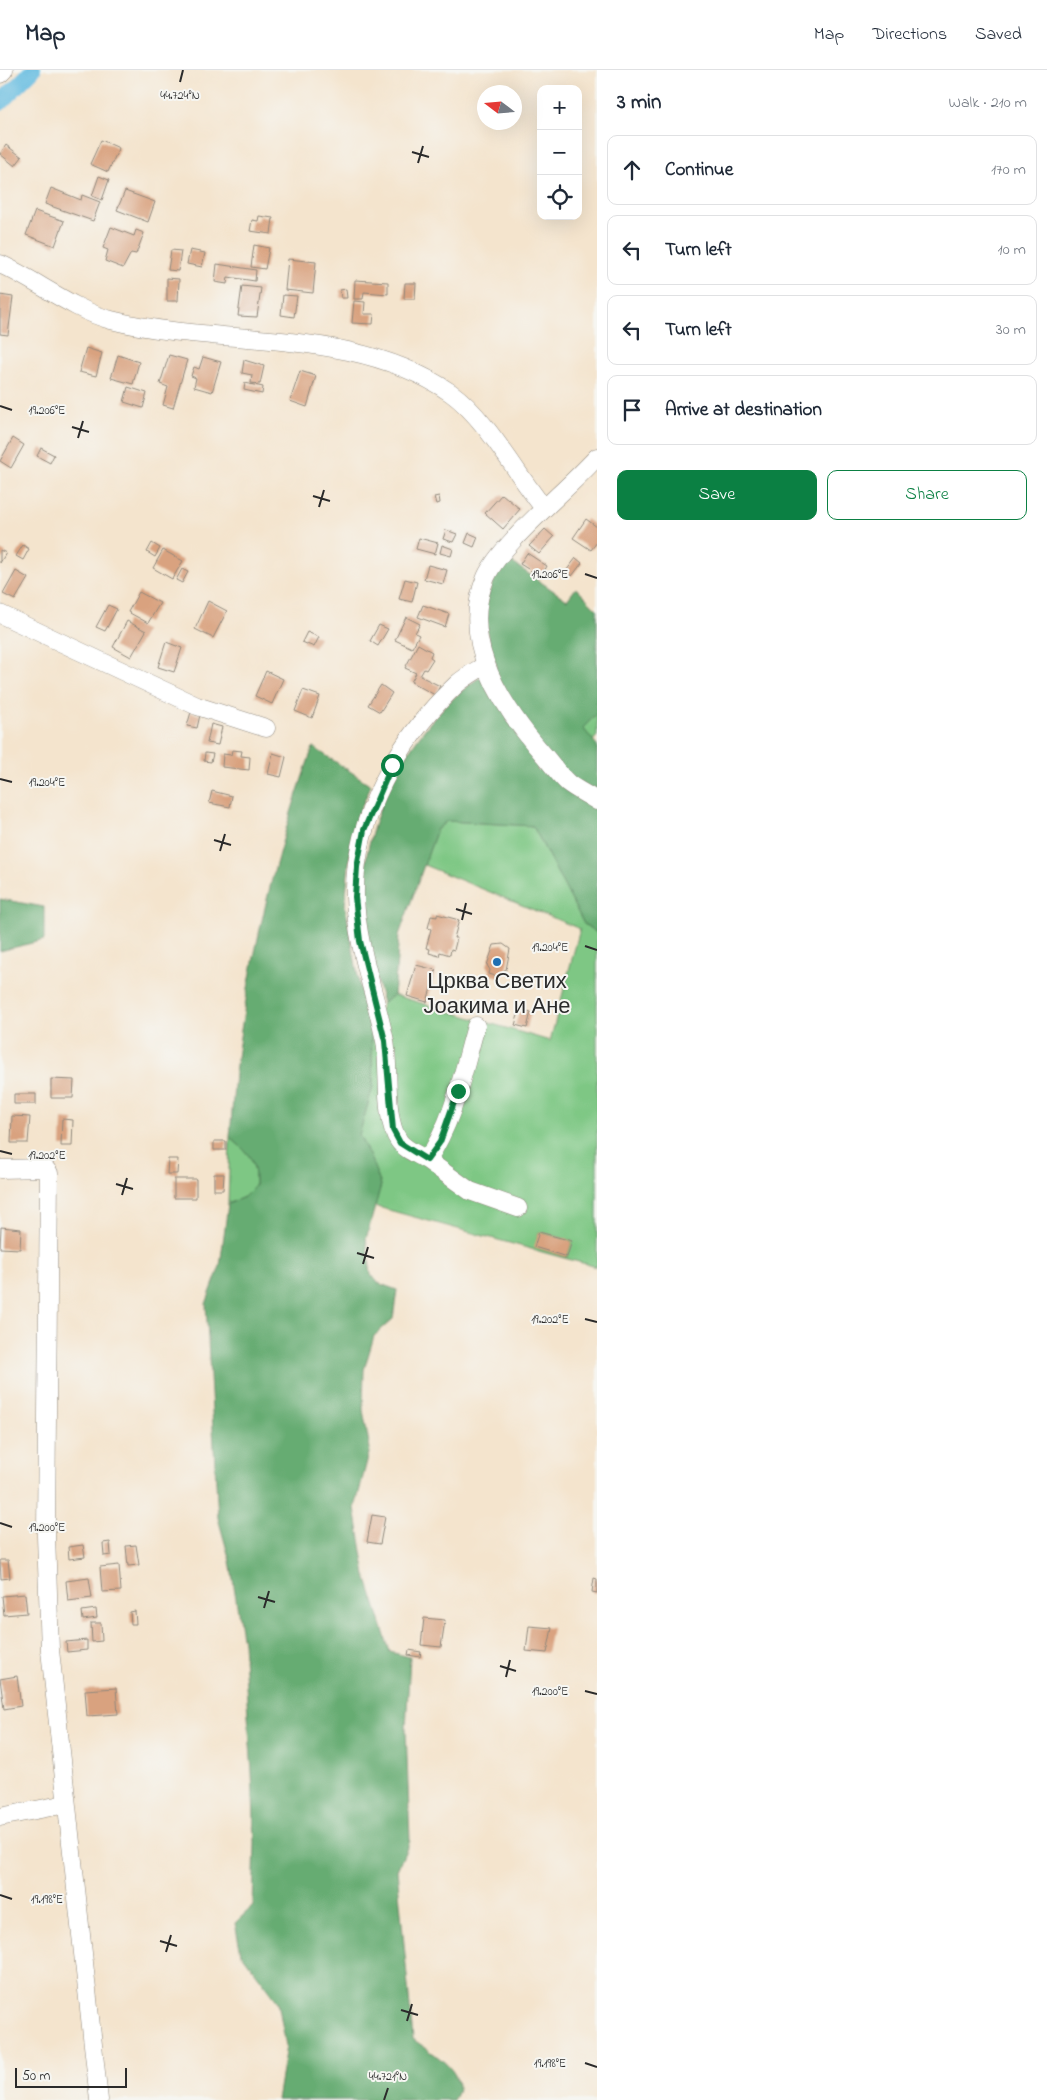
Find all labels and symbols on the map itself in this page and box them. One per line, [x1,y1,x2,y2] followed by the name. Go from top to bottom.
[477,85,522,130] north arrow
[160,87,200,105] text: 44.724°N
[29,402,65,420] text: 19.206°E
[532,566,568,584] text: 19.206°E
[381,754,404,777] route start
[29,774,65,792] text: 19.204°E
[532,939,568,957] text: 19.204°E
[491,956,503,968] marker: Црква Светих Јоакима и Ане
[423,967,571,1024] place label: Црква Светих Јоакима и Ане
[447,1080,470,1103] route end
[28,1147,66,1165] text: 19.202°E
[531,1311,569,1329] text: 19.202°E
[29,1519,65,1537] text: 19.200°E
[532,1683,568,1701] text: 19.200°E
[31,1891,63,1909] text: 19.198°E
[534,2055,566,2073] text: 19.198°E
[15,2065,128,2088] scale bar
[369,2068,407,2086] text: 44.721°N

